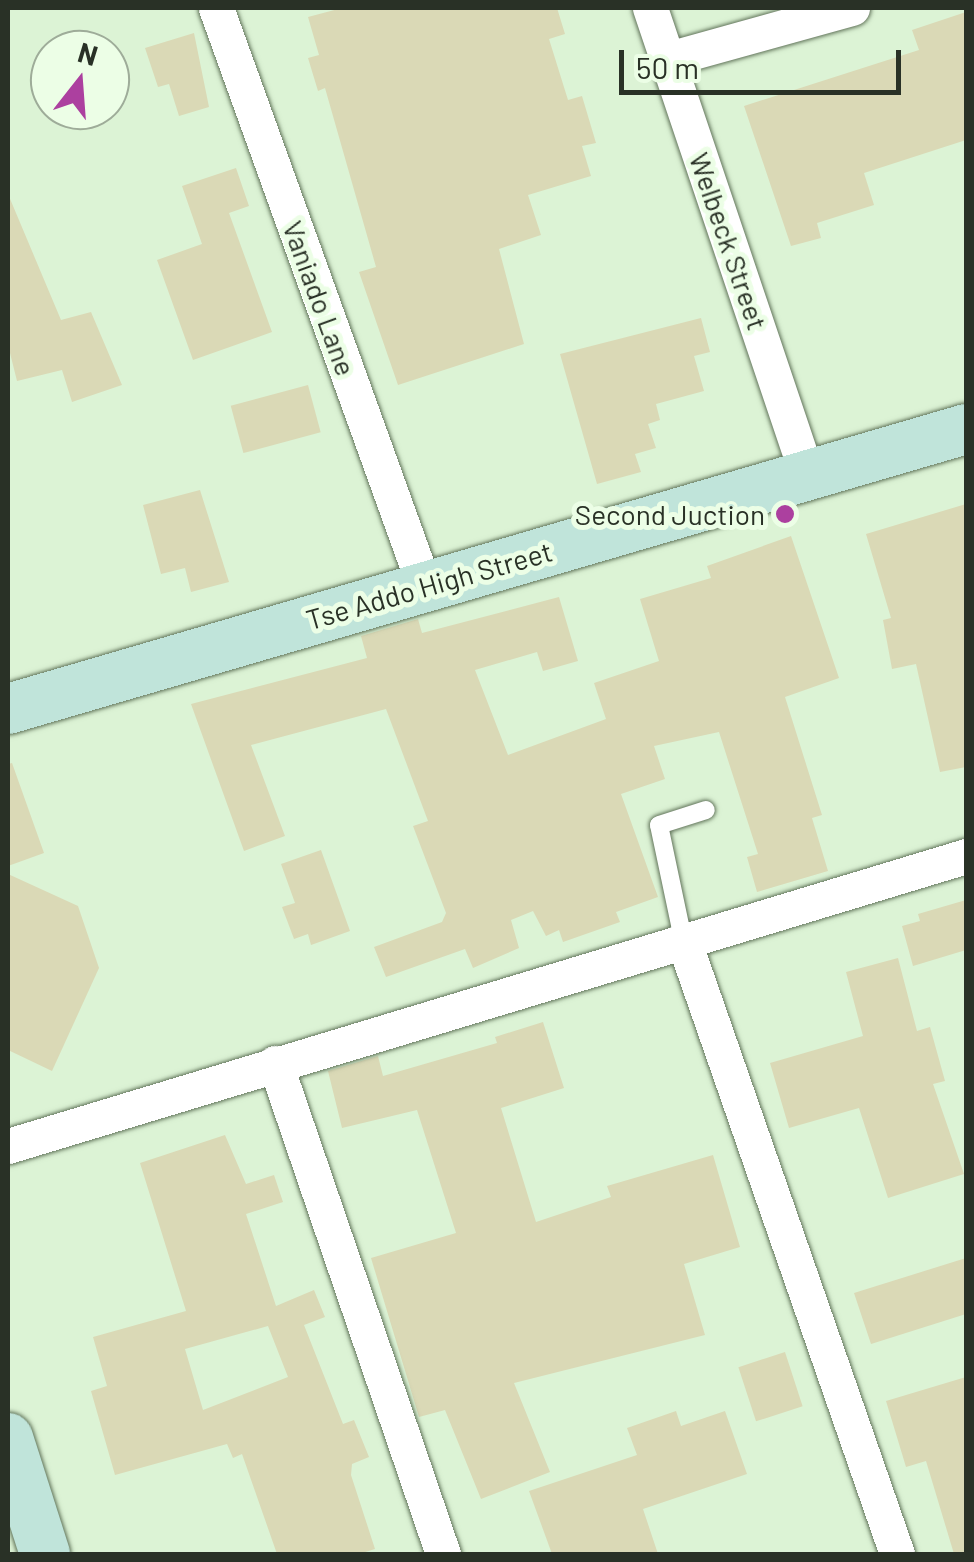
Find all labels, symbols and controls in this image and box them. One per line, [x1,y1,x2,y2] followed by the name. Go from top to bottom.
[30,30,130,130] north arrow
[624,30,906,92] scale bar
[74,34,102,72] text: N
[636,49,699,85] text: 50 m
[683,148,775,334] street label: Welbeck Street
[276,216,364,380] street label: Vaniado Lane
[575,497,765,531] place label: Second Juction
[774,503,796,525] marker: Second Juction
[302,534,556,636] street label: Tse Addo High Street

